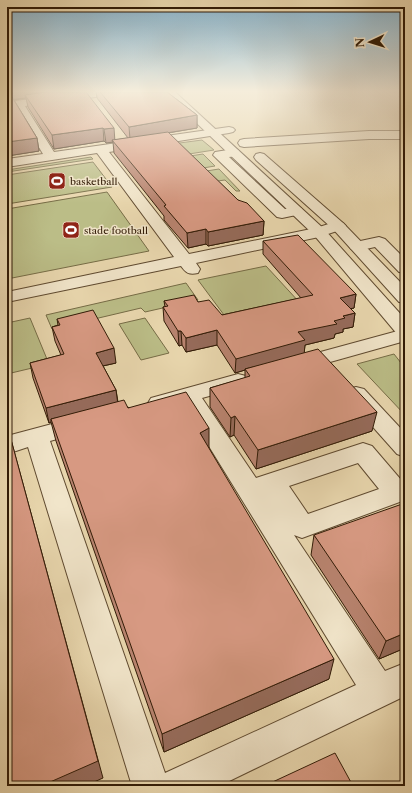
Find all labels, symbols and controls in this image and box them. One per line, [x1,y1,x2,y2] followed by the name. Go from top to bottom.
[350,22,390,62] north arrow
[353,37,367,48] text: N
[47,171,67,191] sports icon: basketball
[70,175,117,188] place label: basketball
[61,220,81,240] sports icon: stade football
[84,224,148,237] place label: stade football

